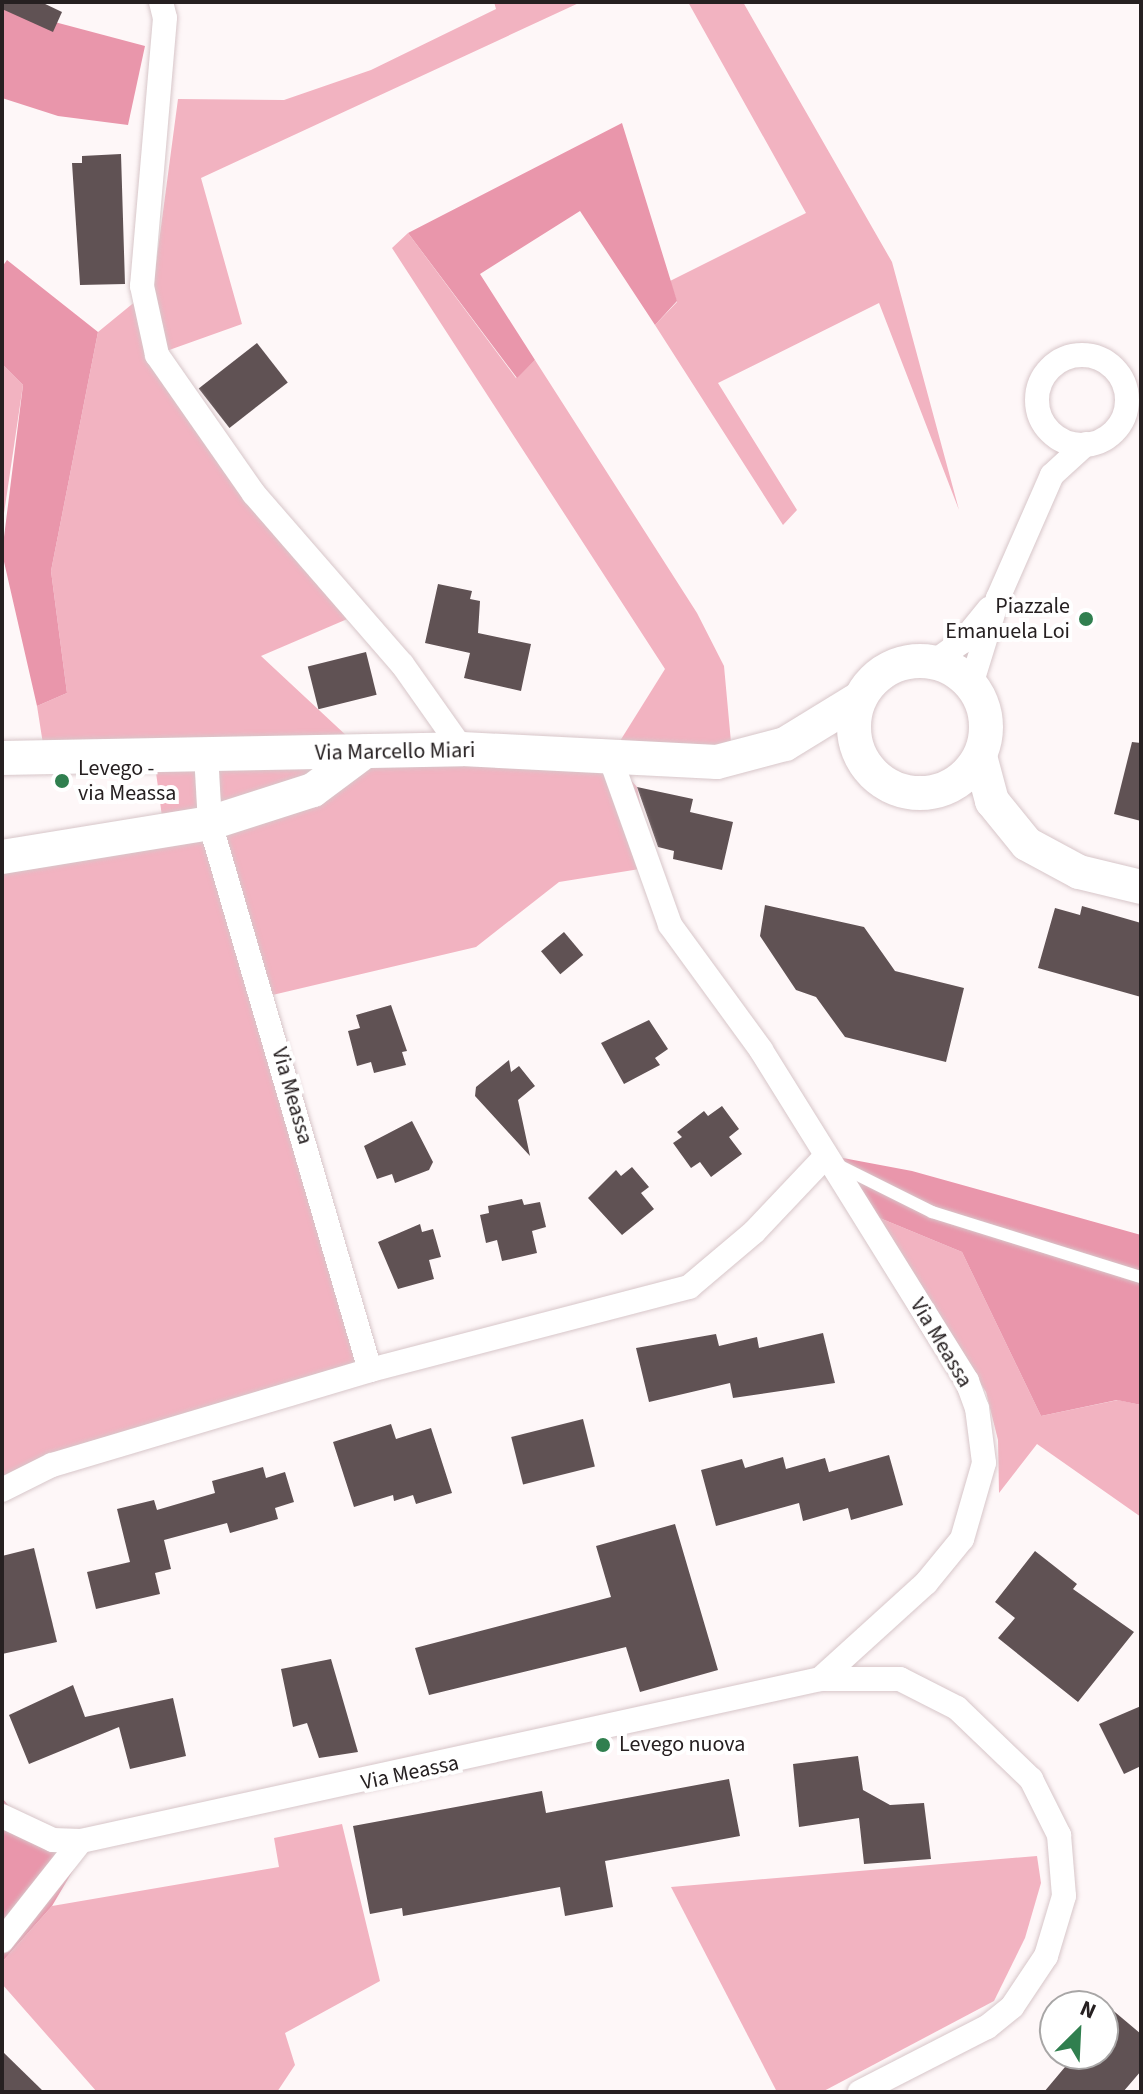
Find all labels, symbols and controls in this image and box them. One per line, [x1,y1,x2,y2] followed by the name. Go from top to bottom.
[945,593,1070,644] place label: Piazzale Emanuela Loi
[1077,610,1095,628] marker: Piazzale Emanuela Loi
[315,737,475,767] street label: Via Marcello Miari
[78,755,176,806] place label: Levego - via Meassa
[53,772,71,790] marker: Levego - via Meassa
[266,1045,318,1147] street label: Via Meassa
[904,1294,978,1392] street label: Via Meassa
[619,1732,745,1758] place label: Levego nuova
[594,1736,612,1754] marker: Levego nuova
[359,1750,461,1796] street label: Via Meassa
[1039,1990,1119,2070] north arrow
[1075,1992,1101,2027] text: N

